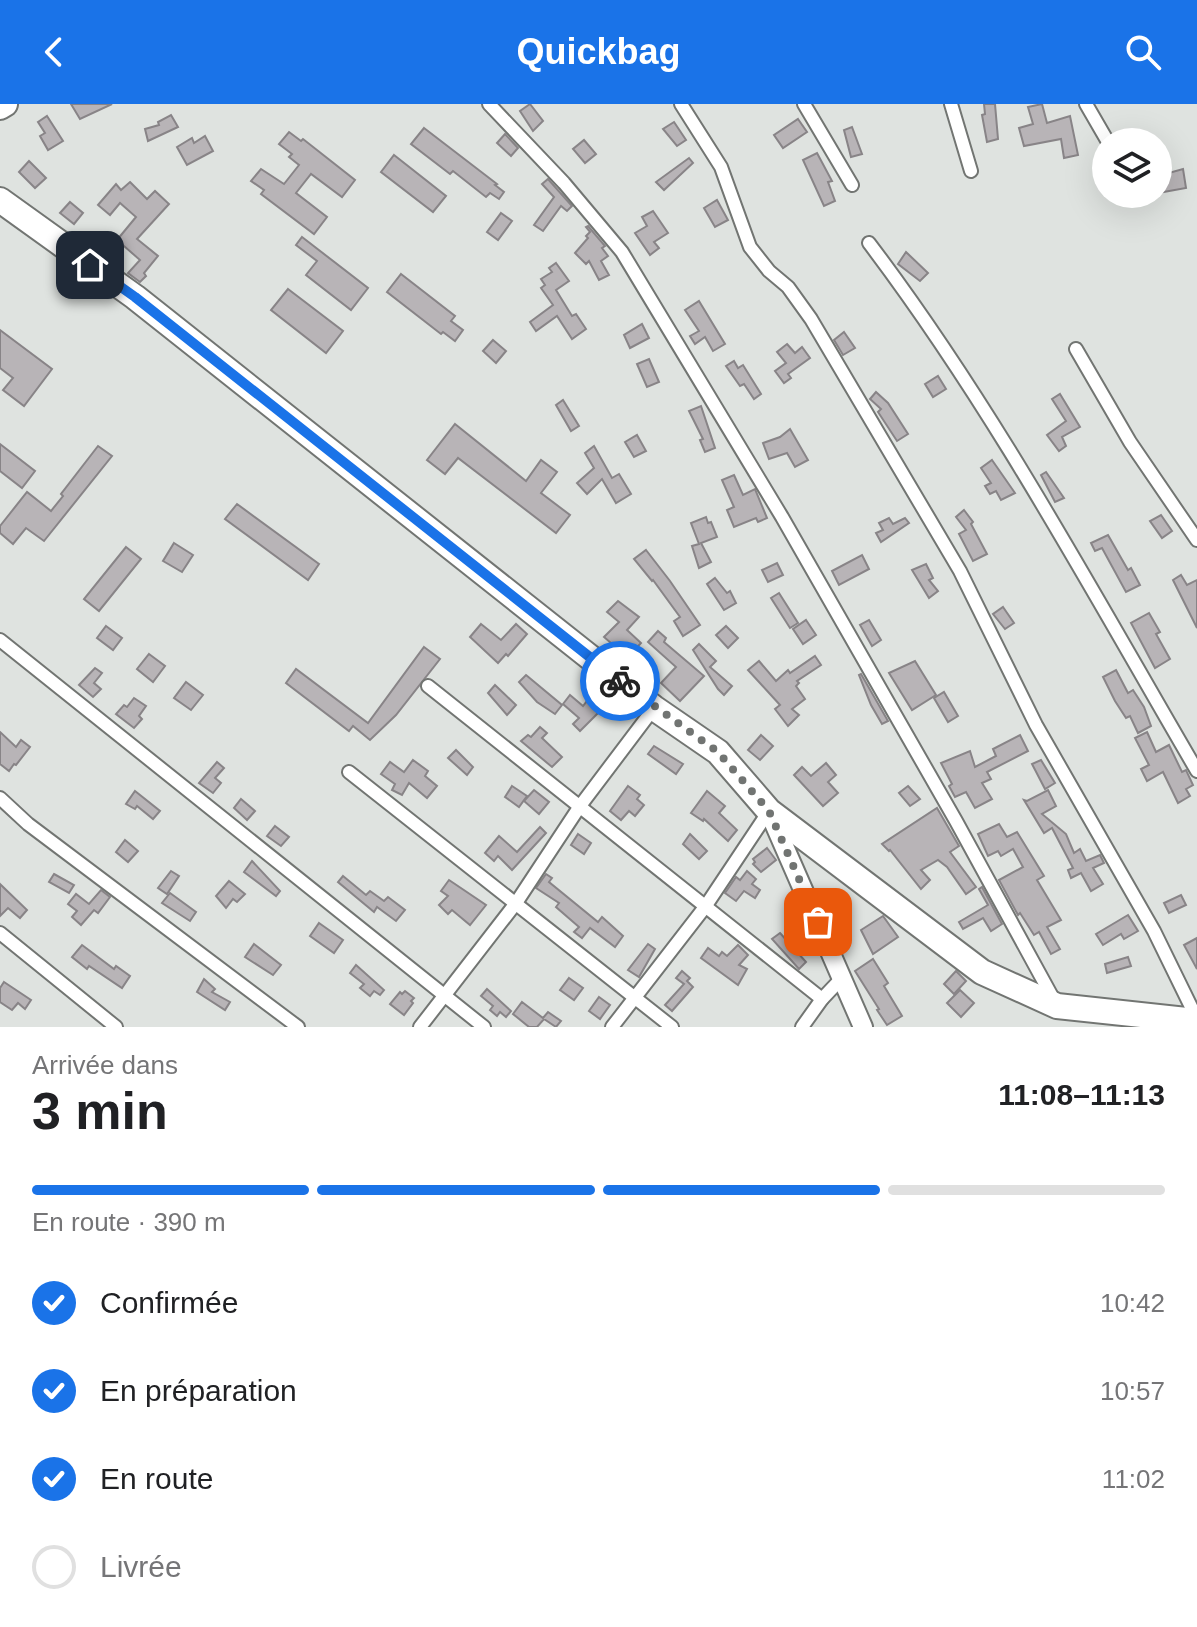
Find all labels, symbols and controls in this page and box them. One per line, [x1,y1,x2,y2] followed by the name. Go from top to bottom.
[32,30,76,74] icon: back
[1121,30,1165,74] icon: search
[516,31,681,72] text: Quickbag
[1092,128,1172,208] map controls
[1092,128,1172,208] button: layers
[56,231,124,299] pin
[68,243,112,287] icon: home
[580,641,660,721] courier
[598,659,642,703] icon: bike
[784,888,852,956] pin
[796,900,840,944] icon: bag
[32,1050,178,1080] text: Arrivée dans
[998,1078,1165,1111] text: 11:08–11:13
[32,1082,168,1140] text: 3 min
[32,1207,226,1237] text: En route · 390 m
[32,1281,76,1325] icon: check
[100,1286,238,1319] text: Confirmée
[1100,1288,1165,1318] text: 10:42
[32,1369,76,1413] icon: check
[100,1374,297,1407] text: En préparation
[1100,1376,1165,1406] text: 10:57
[32,1457,76,1501] icon: check
[100,1462,213,1495] text: En route
[1102,1464,1165,1494] text: 11:02
[100,1550,182,1583] text: Livrée

